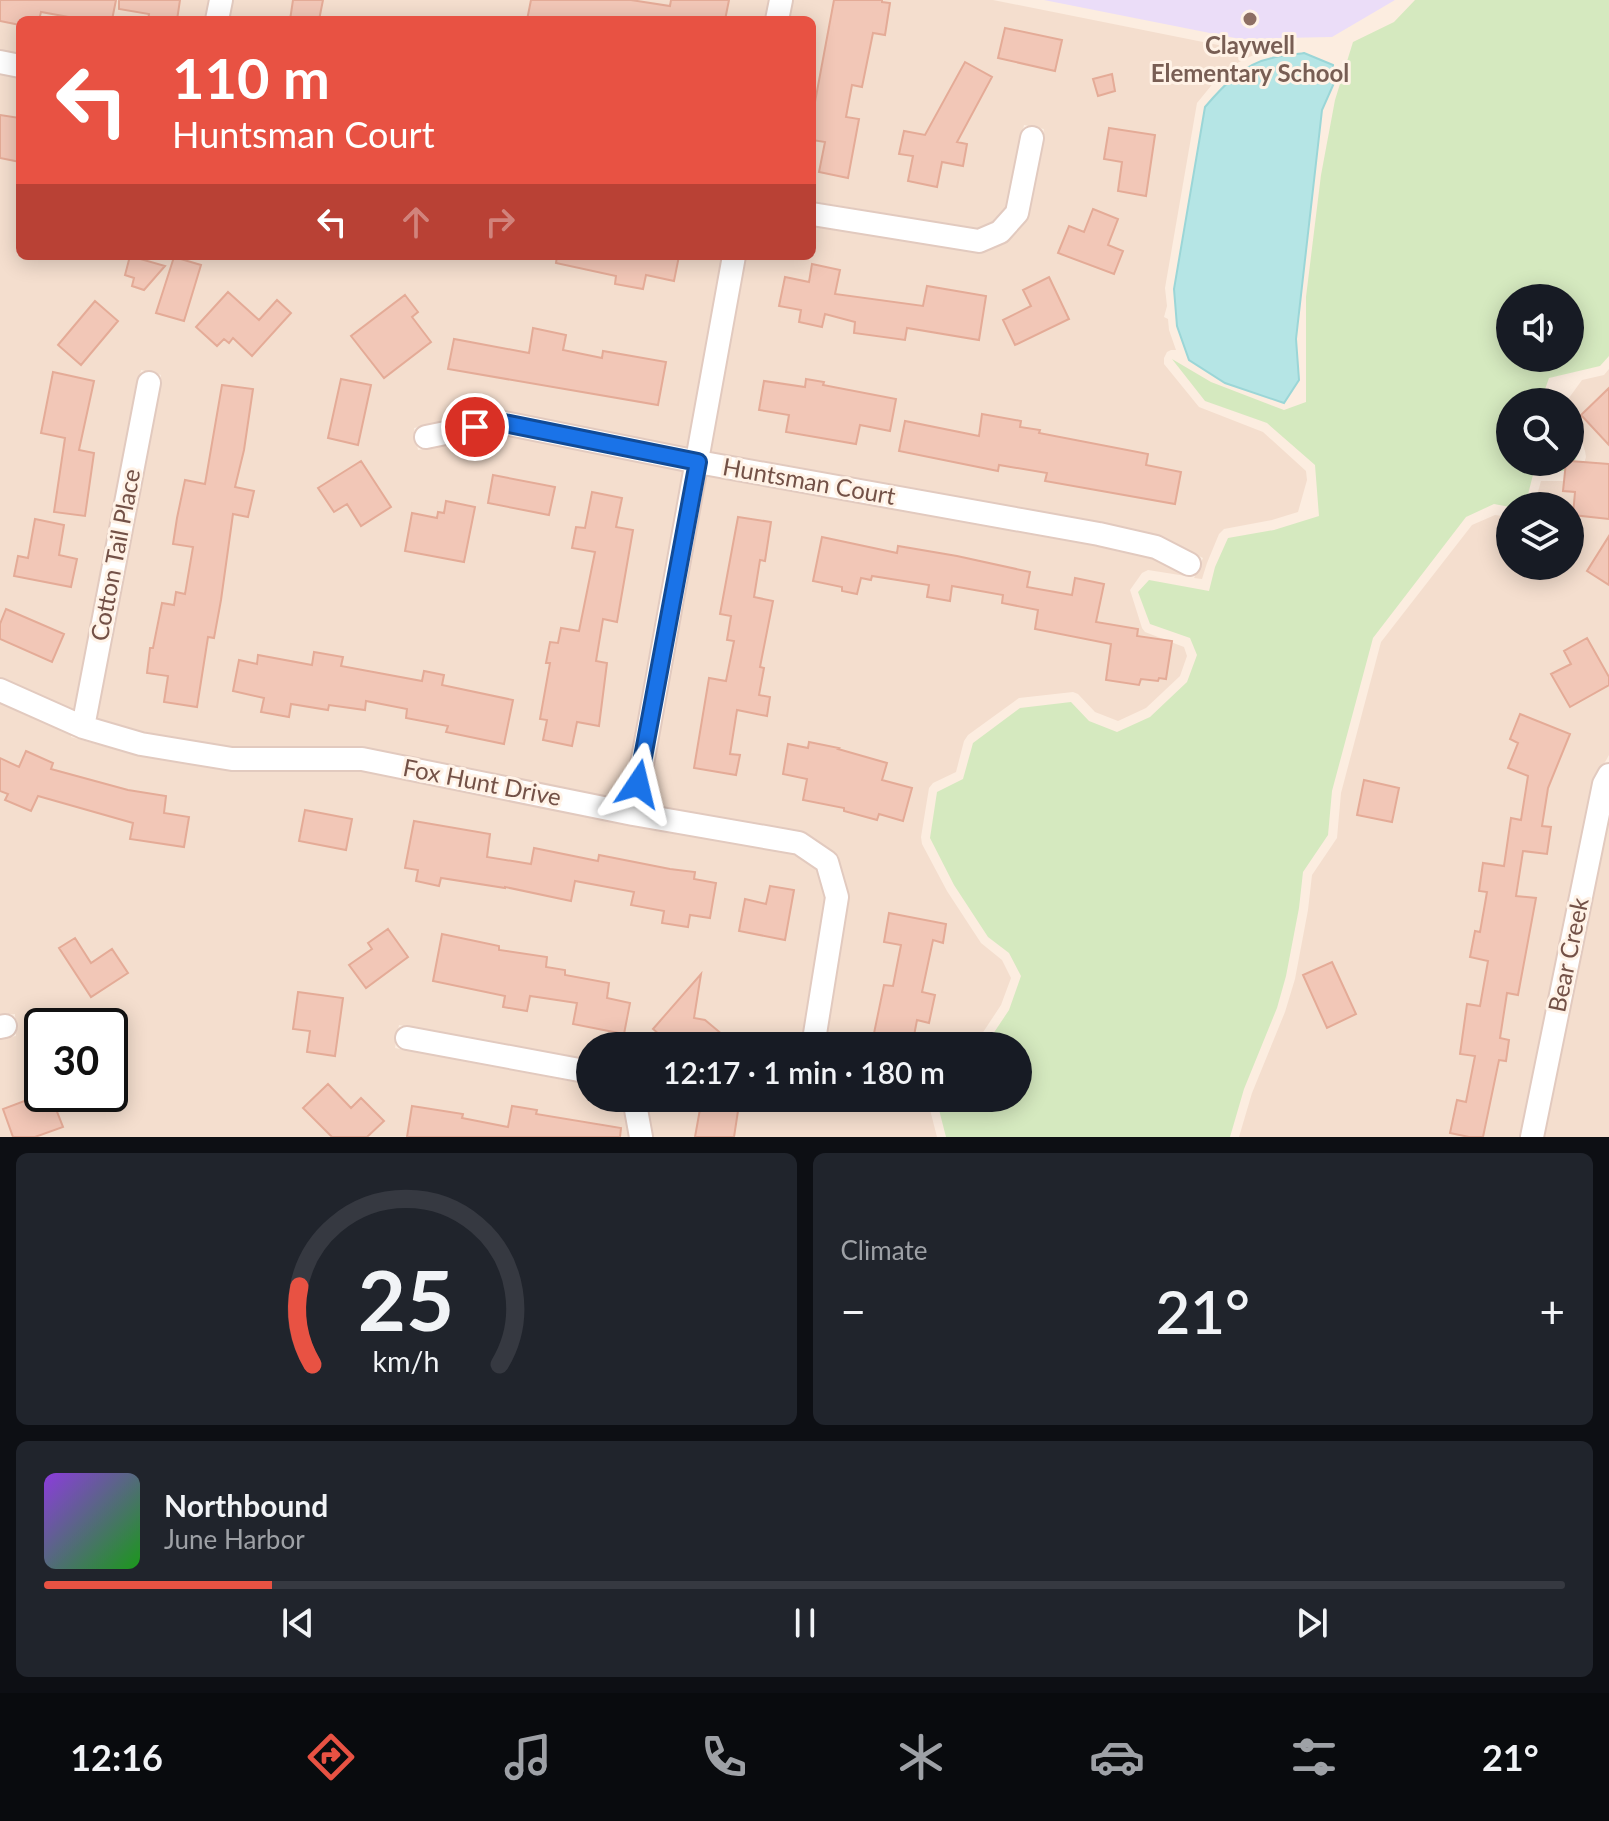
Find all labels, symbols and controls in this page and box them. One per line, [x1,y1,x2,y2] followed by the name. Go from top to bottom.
[1241,10,1259,28] marker: Claywell Elementary School
[1151,30,1349,87] place label: Claywell Elementary School
[172,44,330,111] text: 110 m
[40,48,144,152] icon: left
[172,112,435,156] text: Huntsman Court
[310,200,354,244] icon: left
[394,200,438,244] icon: ahead
[478,200,522,244] icon: right
[1496,284,1584,580] map controls
[1496,284,1584,372] button: sound
[1496,388,1584,476] button: search
[441,393,509,461] pin
[453,405,497,449] icon: arrive
[721,451,898,510] street label: Huntsman Court
[84,466,145,643] street label: Cotton Tail Place
[1496,492,1584,580] button: layers
[596,742,680,826] position arrow
[401,752,564,811] street label: Fox Hunt Drive
[1541,894,1594,1014] street label: Bear Creek
[24,1008,128,1112] speed limit sign: 30
[663,1054,945,1090] text: 12:17 · 1 min · 180 m
[841,1234,927,1266] text: Climate
[358,1249,455,1349] text: 25
[1156,1275,1250,1347] text: 21°
[841,1285,866,1337] text: −
[1539,1285,1565,1337] text: +
[373,1344,440,1378] text: km/h
[164,1487,328,1523] text: Northbound
[164,1523,305,1555] text: June Harbor
[276,1601,320,1645] icon: previous
[783,1601,827,1645] icon: pause
[1290,1601,1334,1645] icon: next
[303,1729,359,1785] icon: directions
[500,1729,556,1785] icon: music
[696,1729,752,1785] icon: phone
[893,1729,949,1785] icon: climate
[1089,1729,1145,1785] icon: car
[1286,1729,1342,1785] icon: filters
[70,1735,163,1779] text: 12:16
[1482,1735,1539,1779] text: 21°

